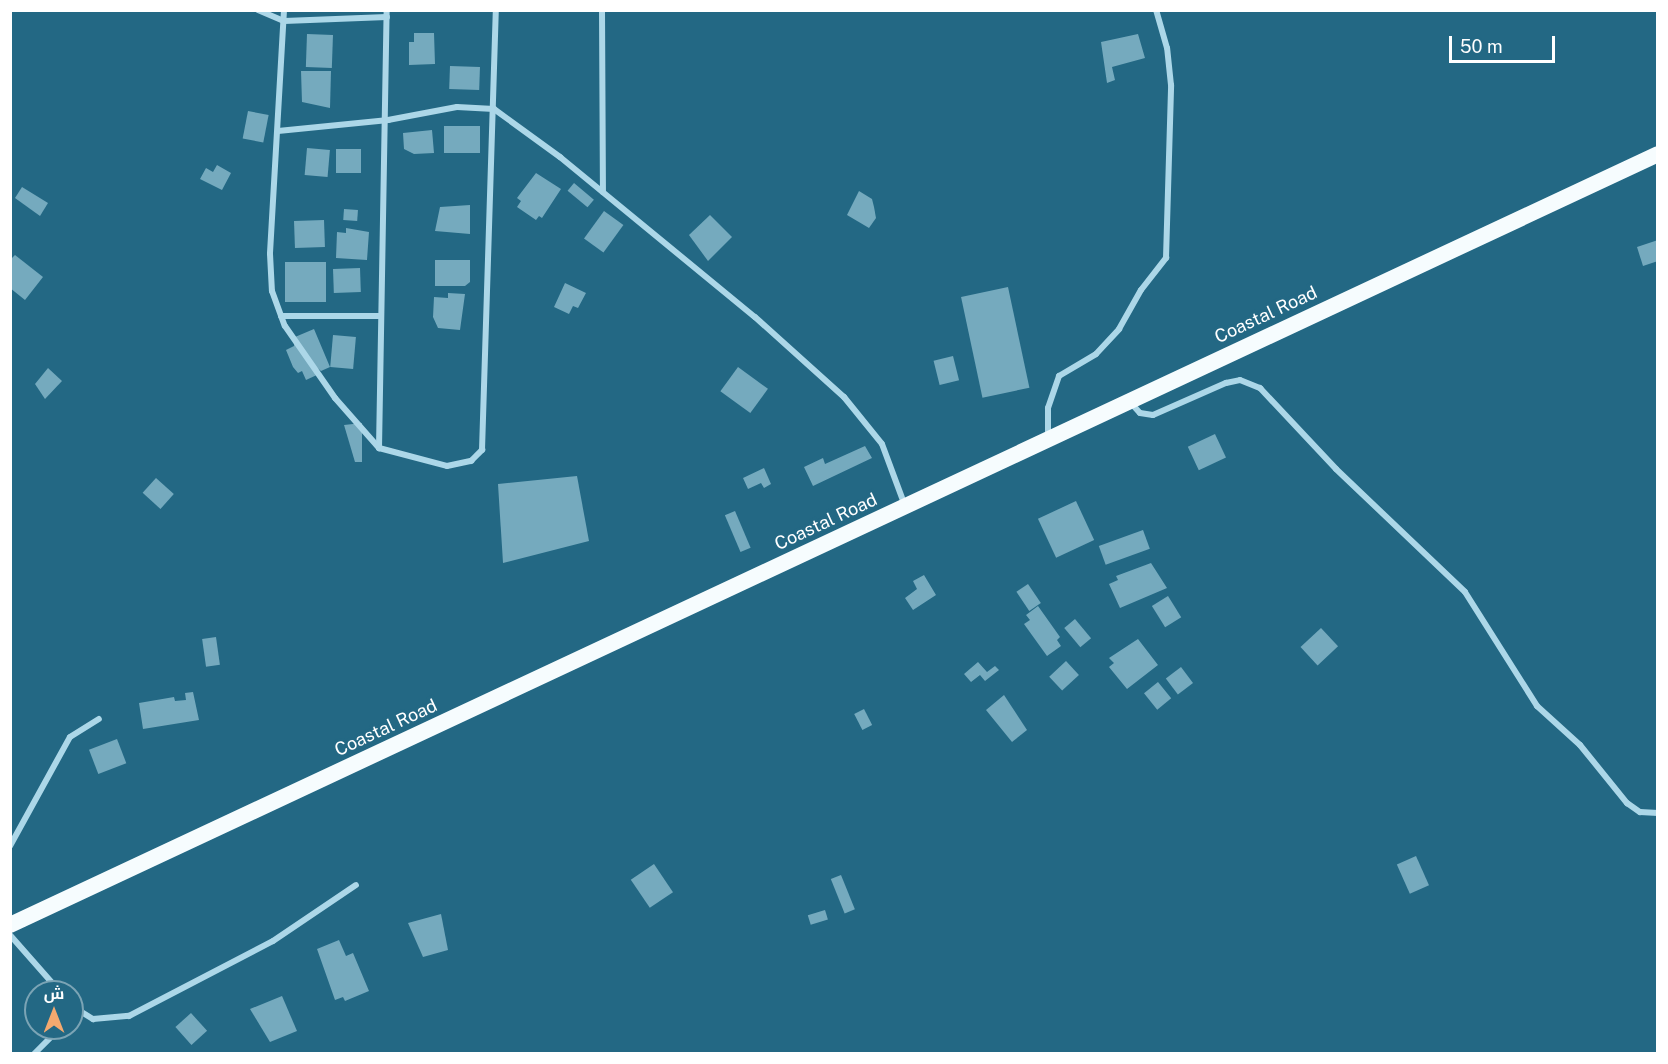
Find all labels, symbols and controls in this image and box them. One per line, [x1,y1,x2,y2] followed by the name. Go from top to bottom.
[1452,24,1558,62] scale bar
[1460,36,1503,57] text: 50 m
[1211,282,1321,348] street label: Coastal Road
[771,489,881,555] street label: Coastal Road
[331,695,441,761] street label: Coastal Road
[24,980,84,1040] north arrow
[44,984,64,1003] text: ش

